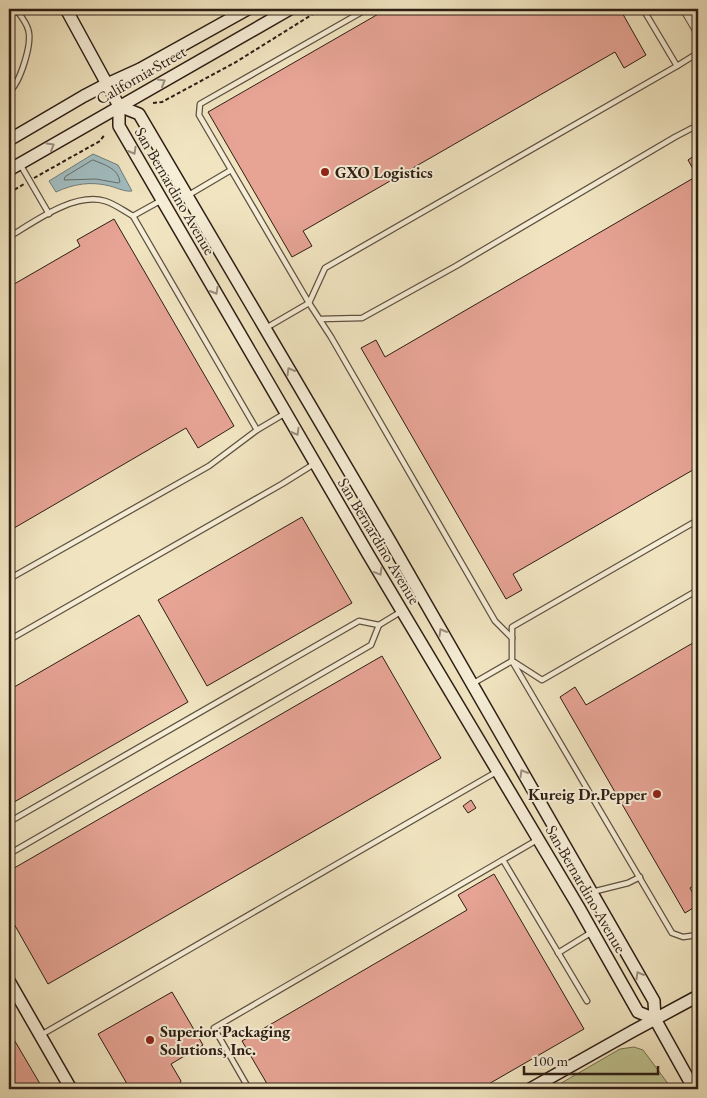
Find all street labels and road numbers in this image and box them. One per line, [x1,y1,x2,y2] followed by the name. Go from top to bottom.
[92,41,190,109] street label: California Street
[130,123,220,259] street label: San Bernardino Avenue
[333,474,425,608] street label: San Bernardino Avenue
[541,821,631,957] street label: San Bernardino Avenue

